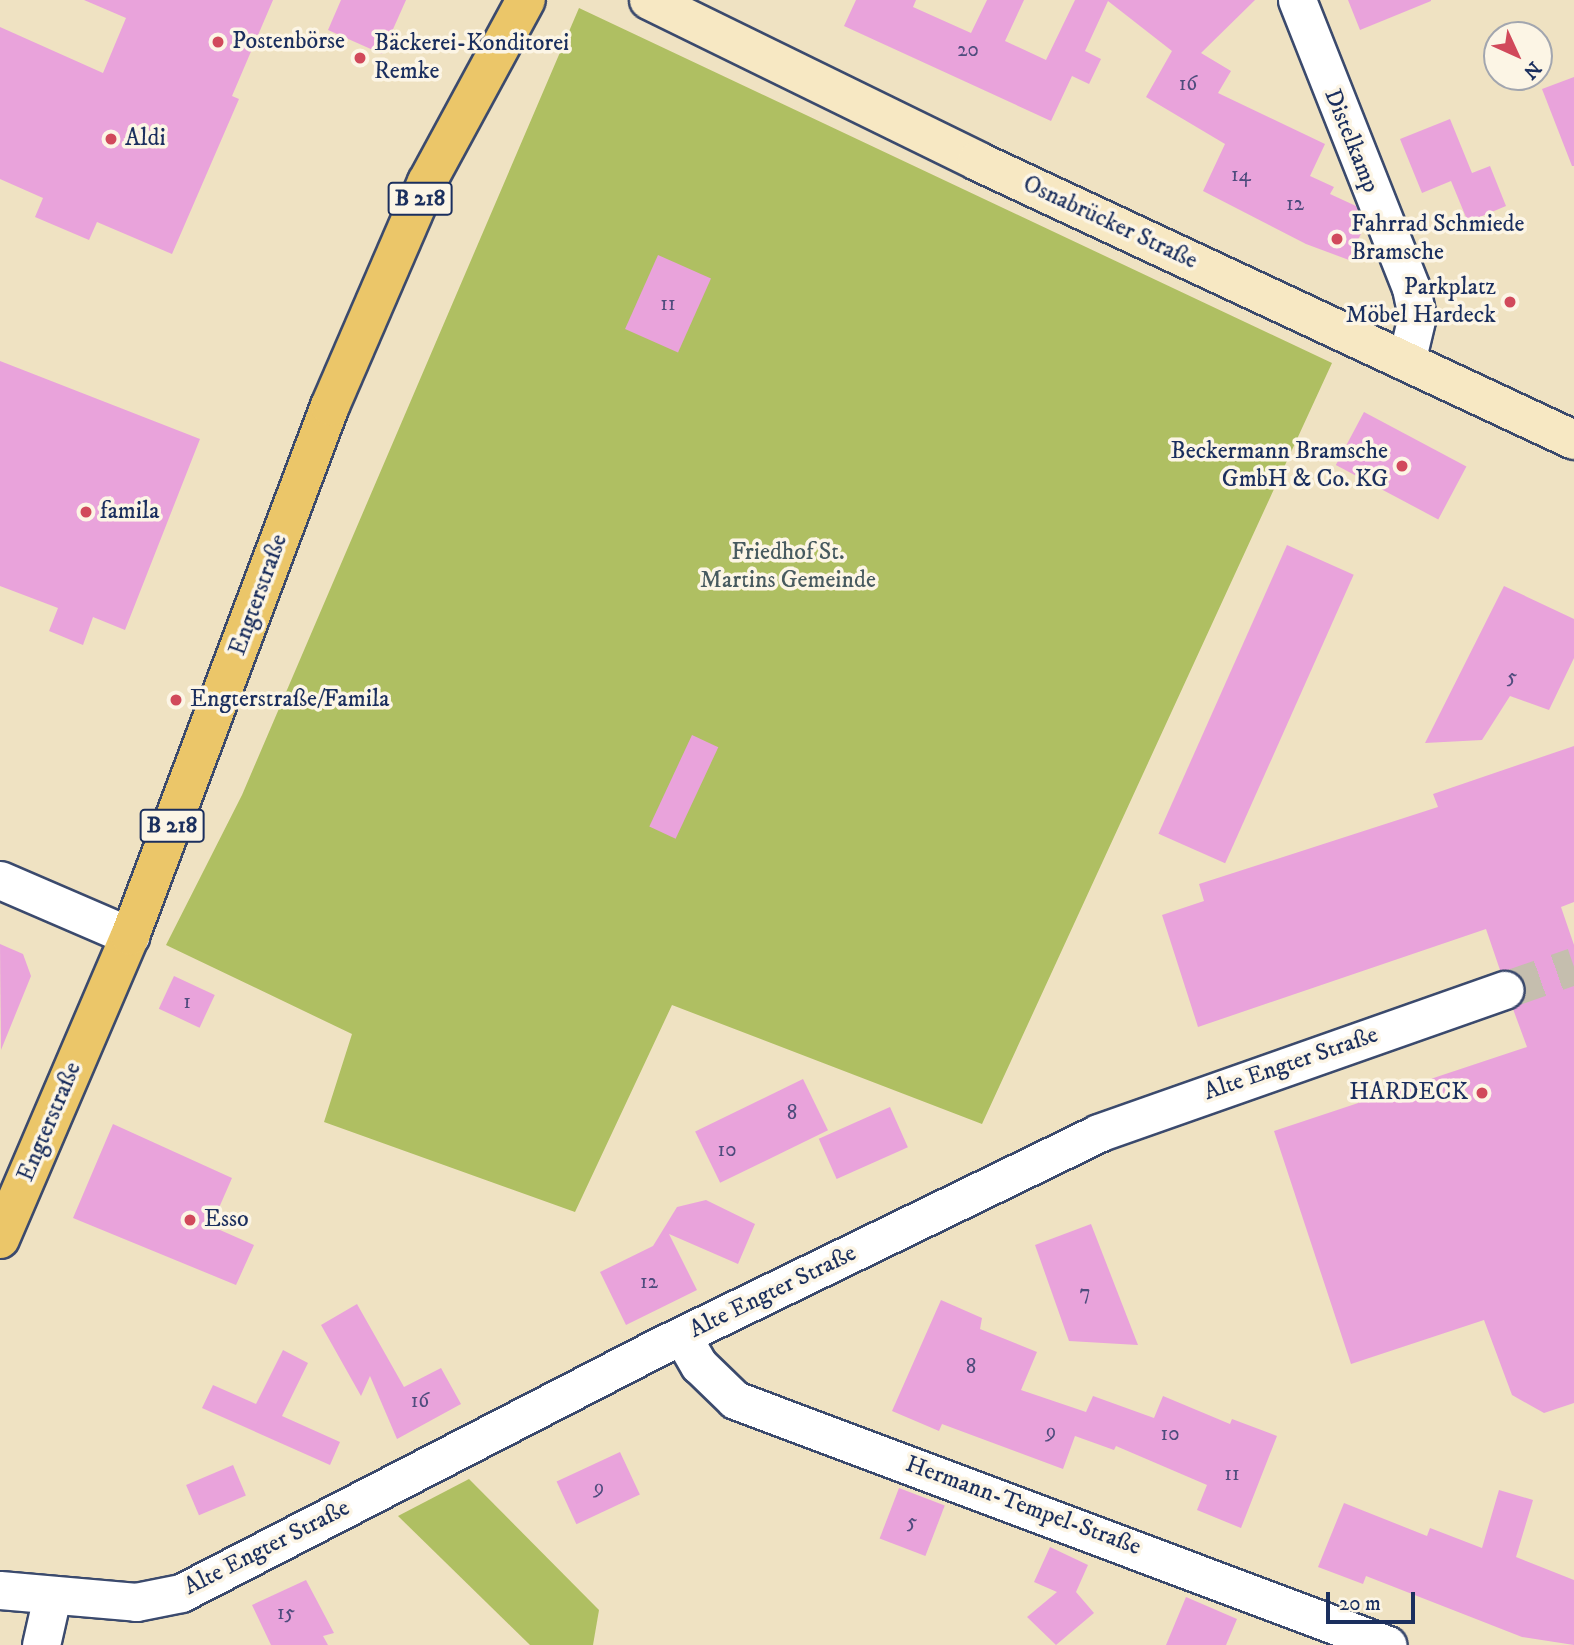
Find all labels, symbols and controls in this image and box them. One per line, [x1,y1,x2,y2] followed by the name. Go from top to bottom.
[1483,21,1553,91] north arrow
[232,28,345,56] place label: Postenbörse
[374,30,569,86] place label: Bäckerei-Konditorei Remke
[210,34,226,50] marker: Postenbörse
[957,37,979,63] house number: 20
[352,50,368,66] marker: Bäckerei-Konditorei Remke
[1518,56,1545,83] text: N
[1179,71,1197,97] house number: 16
[1317,85,1385,197] street label: Distelkamp
[125,125,166,153] place label: Aldi
[103,131,119,147] marker: Aldi
[1231,162,1251,188] house number: 14
[1018,170,1202,276] street label: Osnabrücker Straße
[387,180,453,218] road number: B 218
[1286,191,1304,217] house number: 12
[1351,211,1525,267] place label: Fahrrad Schmiede Bramsche
[1329,231,1345,247] marker: Fahrrad Schmiede Bramsche
[1346,274,1496,330] place label: Parkplatz Möbel Hardeck
[660,291,676,317] house number: 11
[1502,294,1518,310] marker: Parkplatz Möbel Hardeck
[1171,438,1388,494] place label: Beckermann Bramsche GmbH & Co. KG
[1394,458,1410,474] marker: Beckermann Bramsche GmbH & Co. KG
[100,498,159,526] place label: famila
[78,504,94,520] marker: famila
[224,530,294,660] street label: Engterstraße
[700,539,876,595] park label: Friedhof St. Martins Gemeinde
[1507,664,1517,690] house number: 5
[190,686,389,714] place label: Engterstraße/Famila
[168,692,184,708] marker: Engterstraße/Famila
[139,806,205,846] road number: B 218
[183,989,191,1015] house number: 1
[1200,1021,1382,1107] street label: Alte Engter Straße
[12,1058,88,1186] street label: Engterstraße
[1349,1079,1468,1107] place label: HARDECK
[1474,1085,1490,1101] marker: HARDECK
[787,1100,797,1126] house number: 8
[718,1137,736,1163] house number: 10
[204,1206,249,1234] place label: Esso
[182,1212,198,1228] marker: Esso
[685,1239,861,1345] street label: Alte Engter Straße
[640,1269,658,1295] house number: 12
[1079,1280,1091,1306] house number: 7
[966,1354,976,1380] house number: 8
[411,1388,429,1414] house number: 16
[1046,1419,1056,1445] house number: 9
[1161,1421,1179,1447] house number: 10
[901,1450,1145,1562] street label: Hermann-Tempel-Straße
[1224,1461,1240,1487] house number: 11
[594,1475,604,1501] house number: 9
[179,1494,355,1602] street label: Alte Engter Straße
[907,1509,917,1535] house number: 5
[1329,1578,1418,1622] scale bar
[1339,1591,1381,1617] text: 20 m
[277,1600,295,1626] house number: 15

